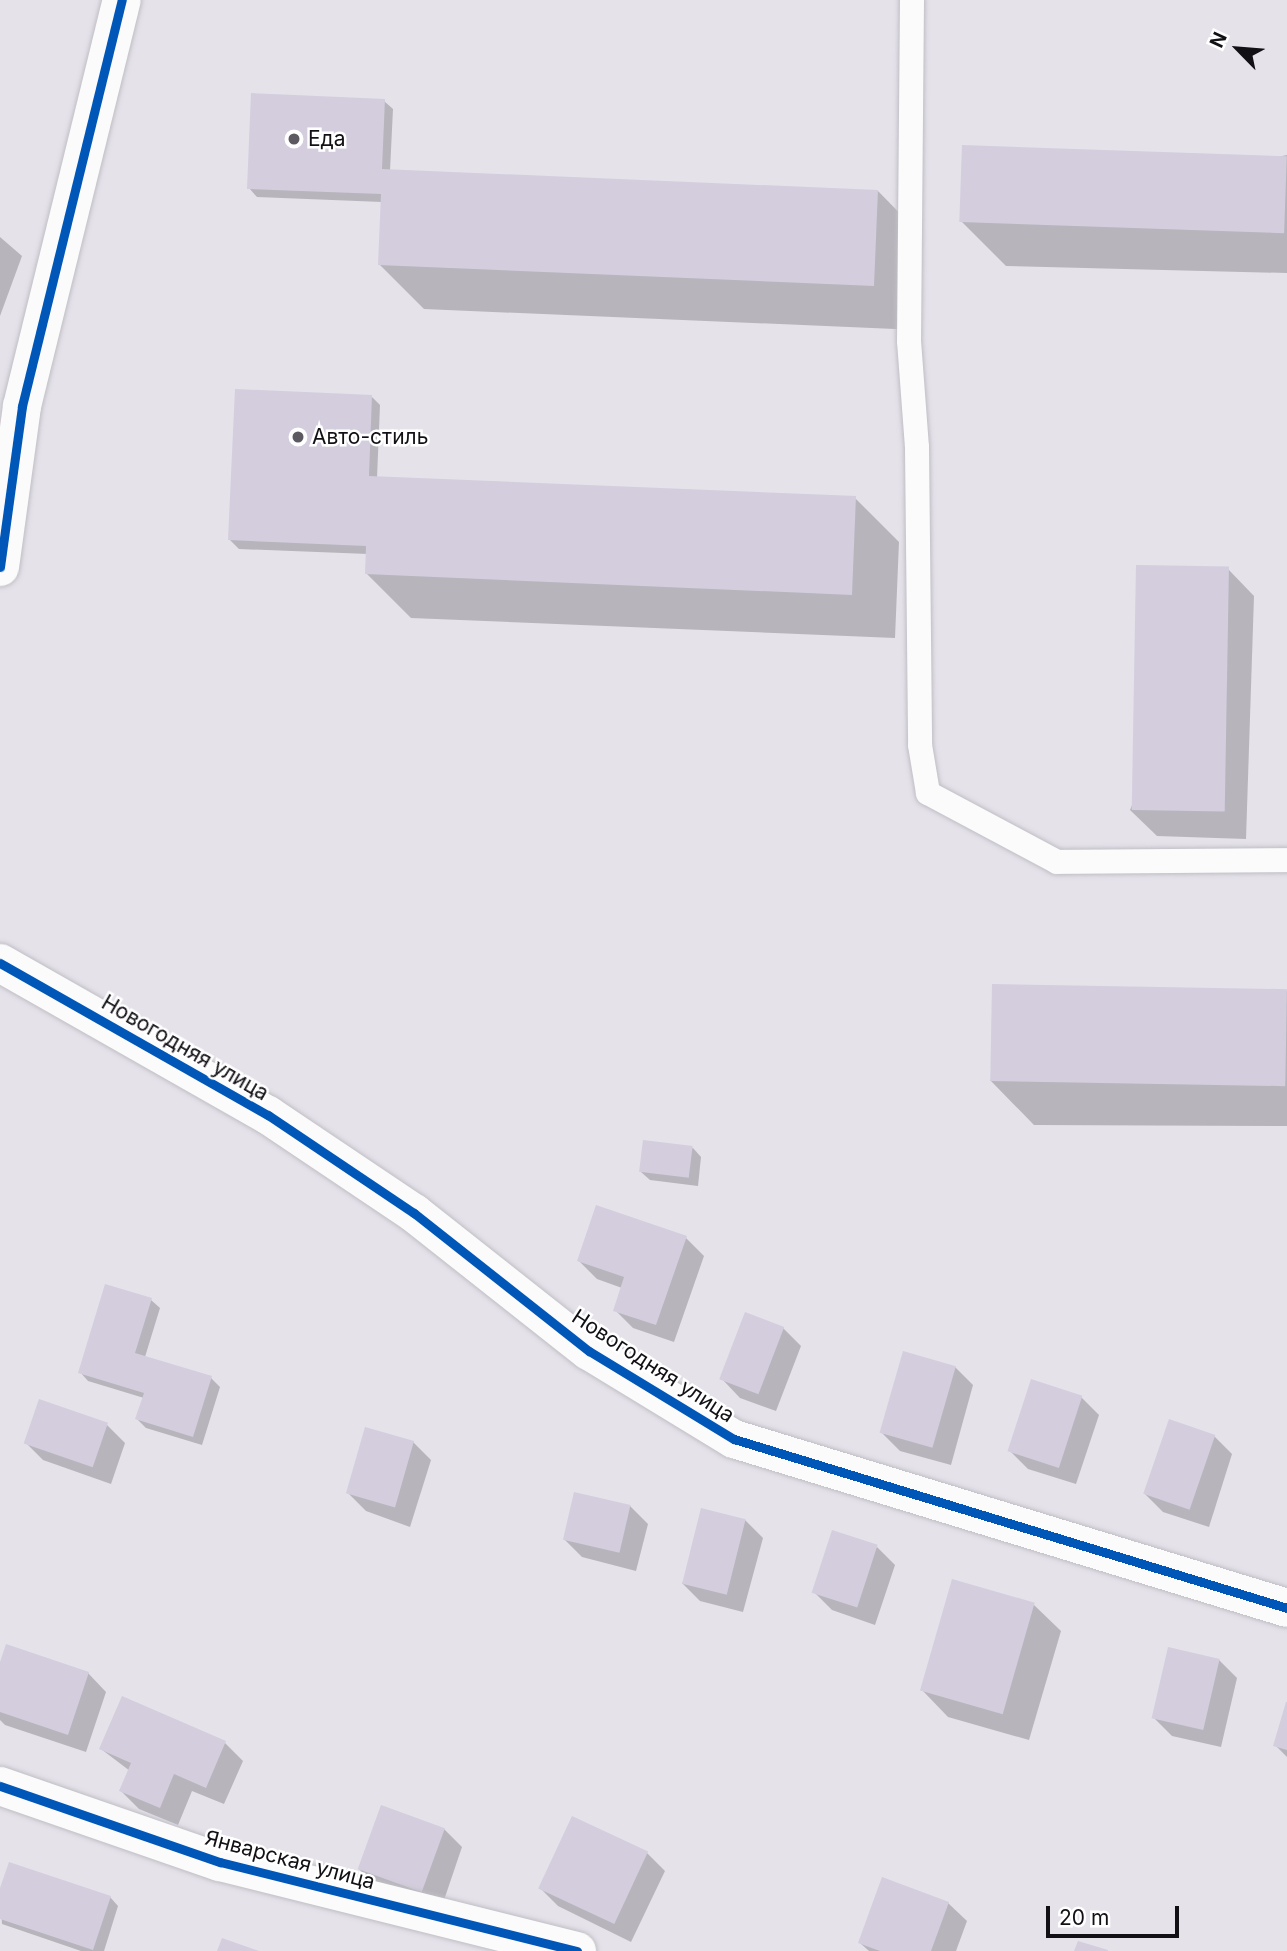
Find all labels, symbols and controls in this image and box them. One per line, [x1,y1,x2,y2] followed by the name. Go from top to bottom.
[1203,14,1273,84] north arrow
[1205,28,1232,51] text: N
[308,126,346,152] place label: Еда
[286,131,302,147] marker: Еда
[312,424,428,450] place label: Авто-стиль
[290,429,306,445] marker: Авто-стиль
[97,990,273,1106] street label: Новогодняя улица
[567,1304,739,1428] street label: Новогодняя улица
[202,1825,378,1895] street label: Январская улица
[1049,1892,1182,1936] scale bar
[1059,1905,1109,1930] text: 20 m

